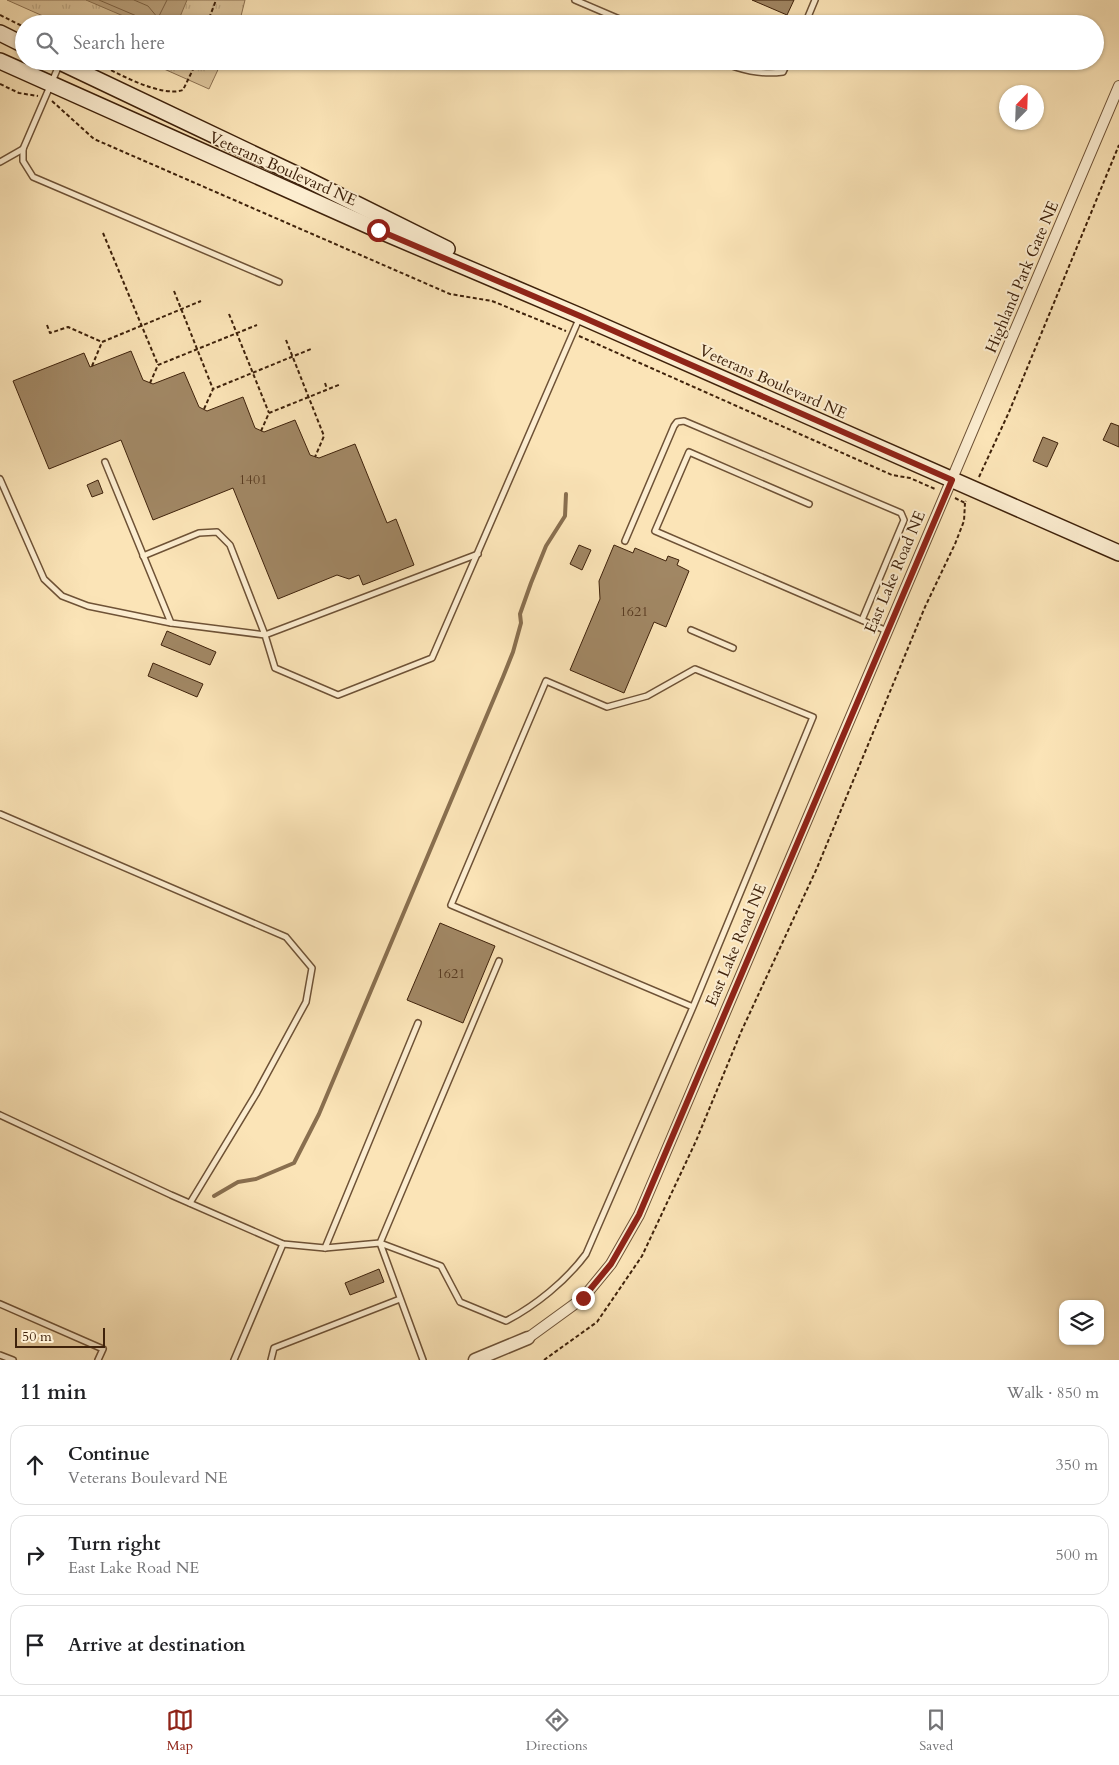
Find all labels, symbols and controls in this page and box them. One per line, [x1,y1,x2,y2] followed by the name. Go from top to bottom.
[15,15,1104,70] search box
[33,29,61,57] icon: search
[73,30,165,56] text: Search here
[999,85,1044,130] north arrow
[206,126,361,212] street label: Veterans Boulevard NE
[980,197,1064,356] street label: Highland Park Gate NE
[367,219,390,242] route start
[696,339,851,425] street label: Veterans Boulevard NE
[239,470,267,489] house number: 1401
[859,507,931,637] street label: East Lake Road NE
[620,602,648,621] house number: 1621
[700,880,772,1010] street label: East Lake Road NE
[437,964,465,983] house number: 1621
[572,1287,595,1310] route end
[1059,1300,1104,1345] map controls
[1059,1300,1104,1345] button: layers
[15,1325,105,1348] scale bar
[22,1327,52,1346] text: 50 m
[20,1378,87,1407] text: 11 min
[1007,1382,1099,1404] text: Walk · 850 m
[68,1441,150,1467] text: Continue
[21,1451,49,1479] icon: ahead
[1056,1454,1098,1476] text: 350 m
[68,1467,228,1489] text: Veterans Boulevard NE
[68,1531,160,1557] text: Turn right
[21,1541,49,1569] icon: right
[1056,1544,1098,1566] text: 500 m
[68,1557,199,1579] text: East Lake Road NE
[21,1631,49,1659] icon: arrive
[68,1632,245,1658] text: Arrive at destination
[166,1706,194,1755] tab: Map
[526,1706,587,1755] tab: Directions
[919,1706,953,1755] tab: Saved

